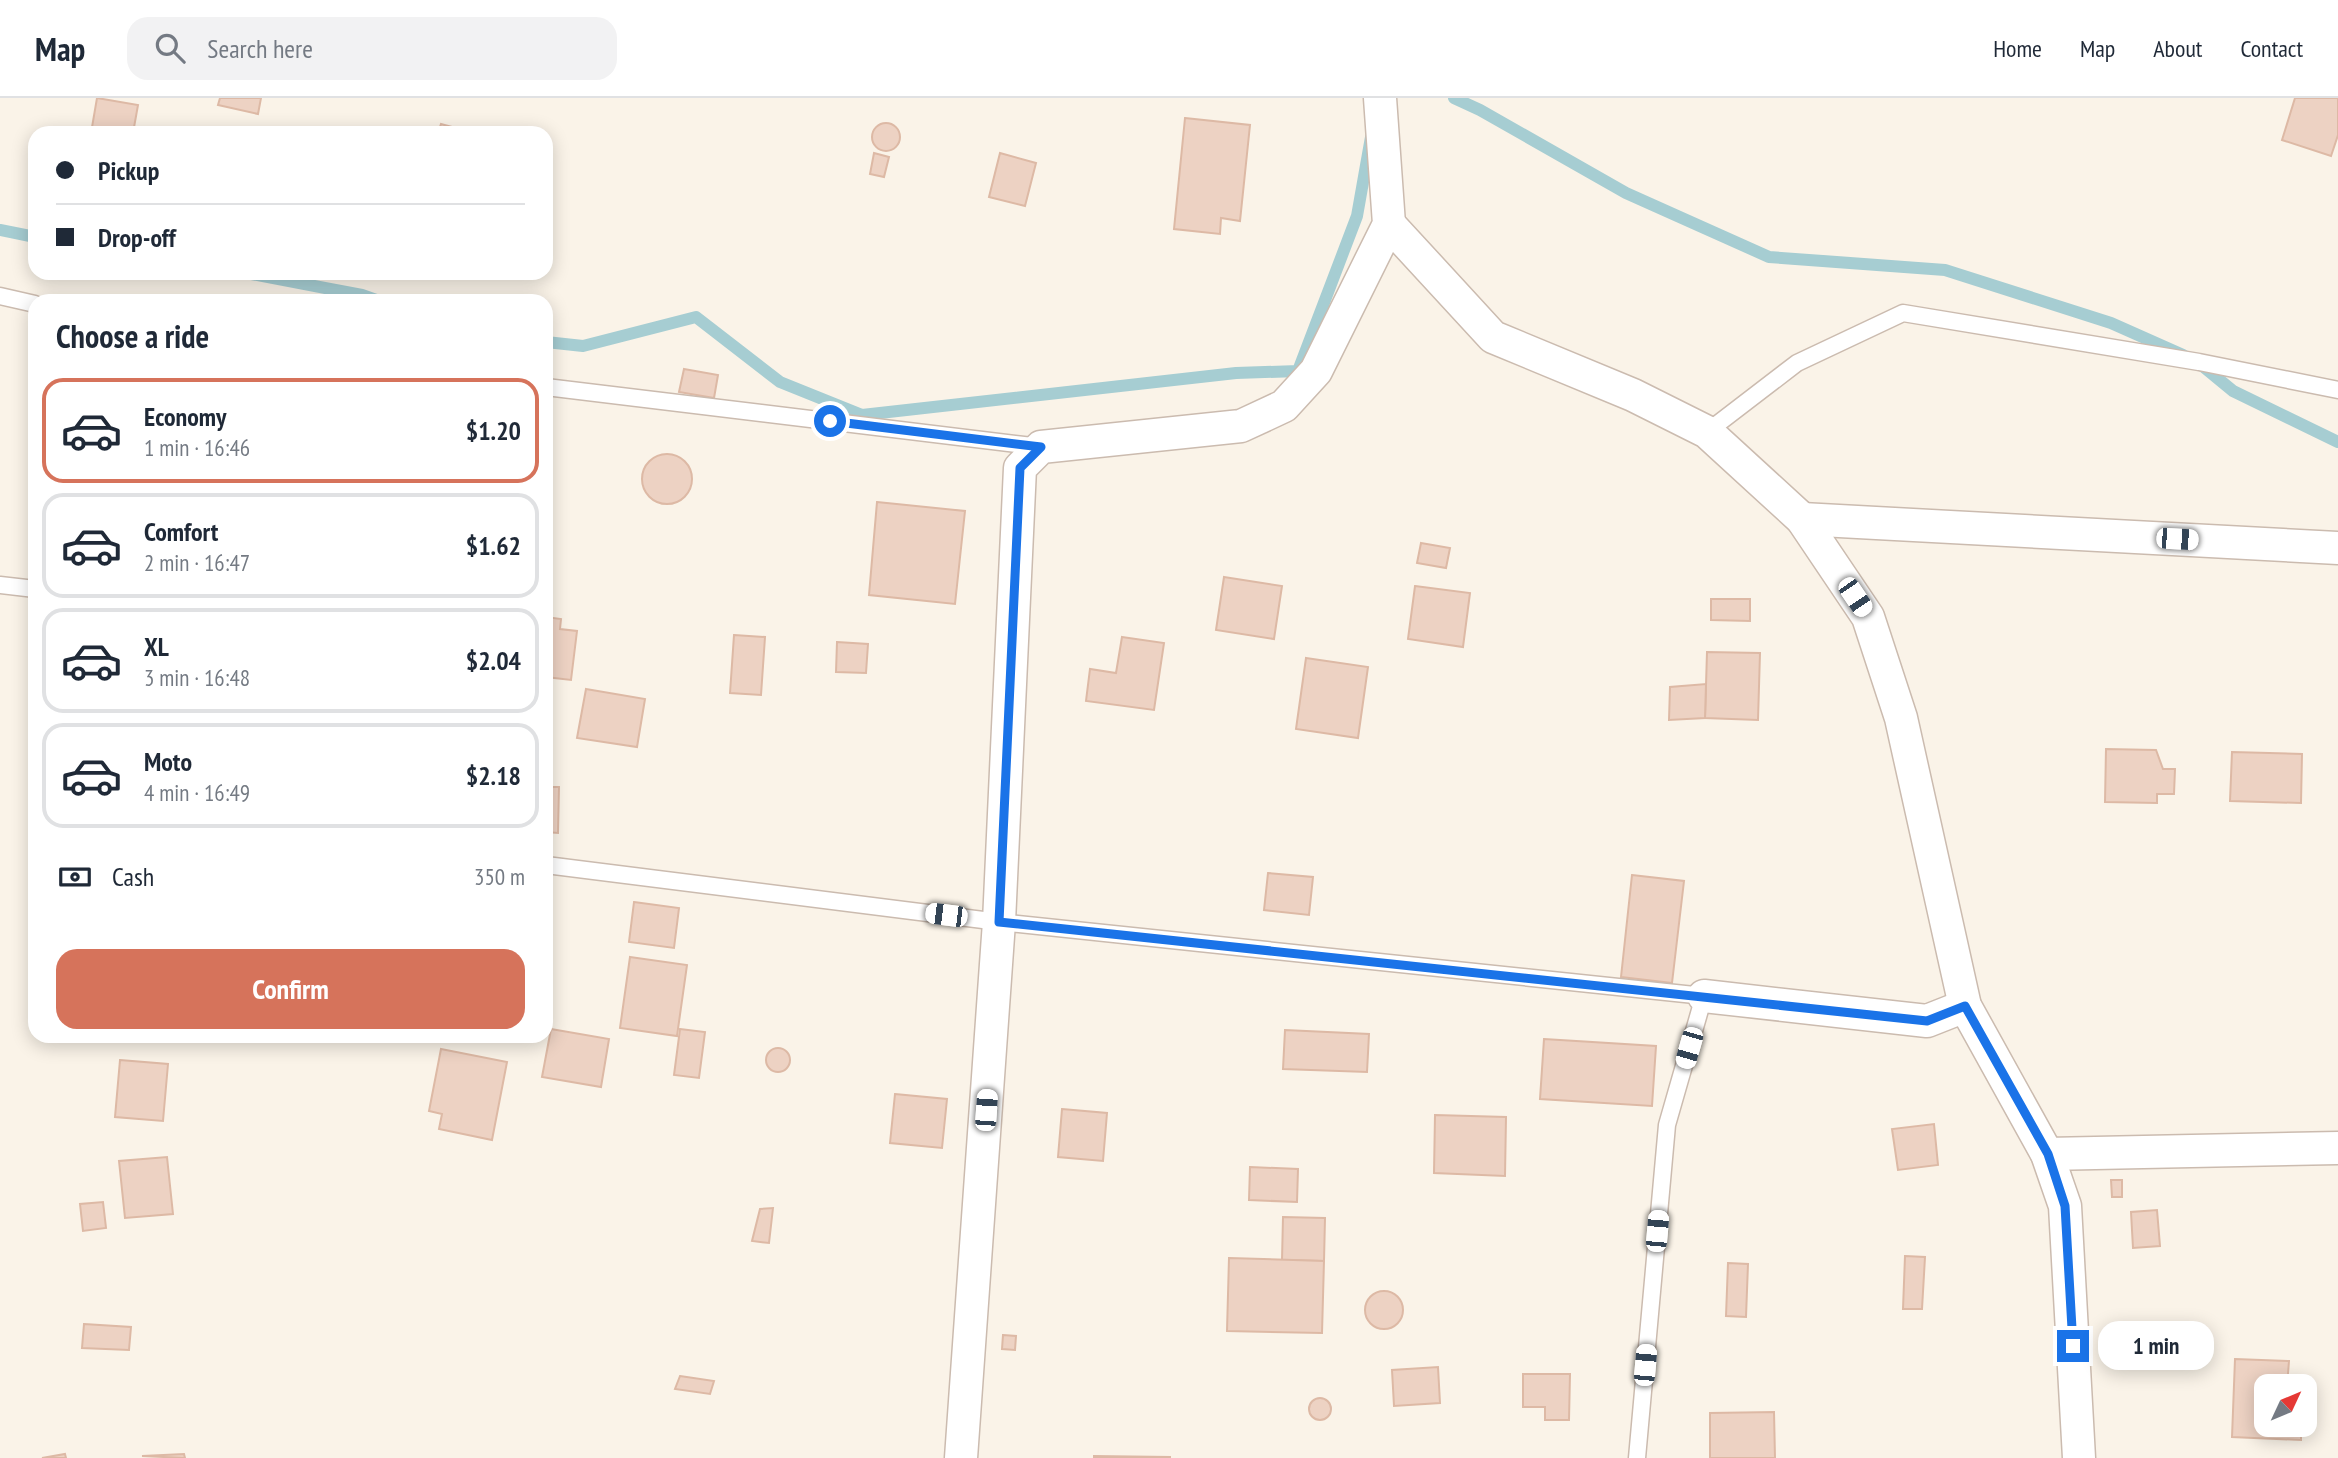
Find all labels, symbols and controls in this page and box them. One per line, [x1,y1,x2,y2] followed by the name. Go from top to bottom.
[127,17,617,80] search box
[35,27,85,70] text: Map
[151,29,189,67] icon: search
[207,32,313,65] text: Search here
[1993,33,2042,64] text: Home
[2080,33,2115,64] text: Map
[2153,33,2202,64] text: About
[2240,33,2303,64] text: Contact
[98,154,159,187] text: Pickup
[98,221,176,254] text: Drop-off
[56,315,209,357] text: Choose a ride
[60,399,123,462] icon: car
[144,400,226,433] text: Economy
[814,405,846,437] route start
[466,414,521,447] text: $1.20
[144,433,250,462] text: 1 min · 16:46
[60,514,123,577] icon: car
[144,515,218,548] text: Comfort
[2156,527,2199,551] car
[466,529,521,562] text: $1.62
[144,548,250,577] text: 2 min · 16:47
[1835,574,1876,620] car
[60,629,123,692] icon: car
[144,630,169,663] text: XL
[466,644,521,677] text: $2.04
[144,663,250,692] text: 3 min · 16:48
[60,744,123,807] icon: car
[144,745,192,778] text: Moto
[466,759,521,792] text: $2.18
[144,778,250,807] text: 4 min · 16:49
[56,858,94,896] icon: cash
[112,860,154,893] text: Cash
[474,862,525,891] text: 350 m
[924,902,969,928] car
[56,949,525,1029] button: Confirm
[1674,1025,1705,1071] car
[975,1088,998,1132] car
[1645,1209,1670,1253] car
[2098,1322,2213,1370] callout: 1 min
[2057,1330,2089,1362] route end
[2133,1331,2179,1360] text: 1 min
[1633,1343,1658,1387] car
[2254,1374,2317,1437] north arrow
[2254,1374,2317,1437] map controls

